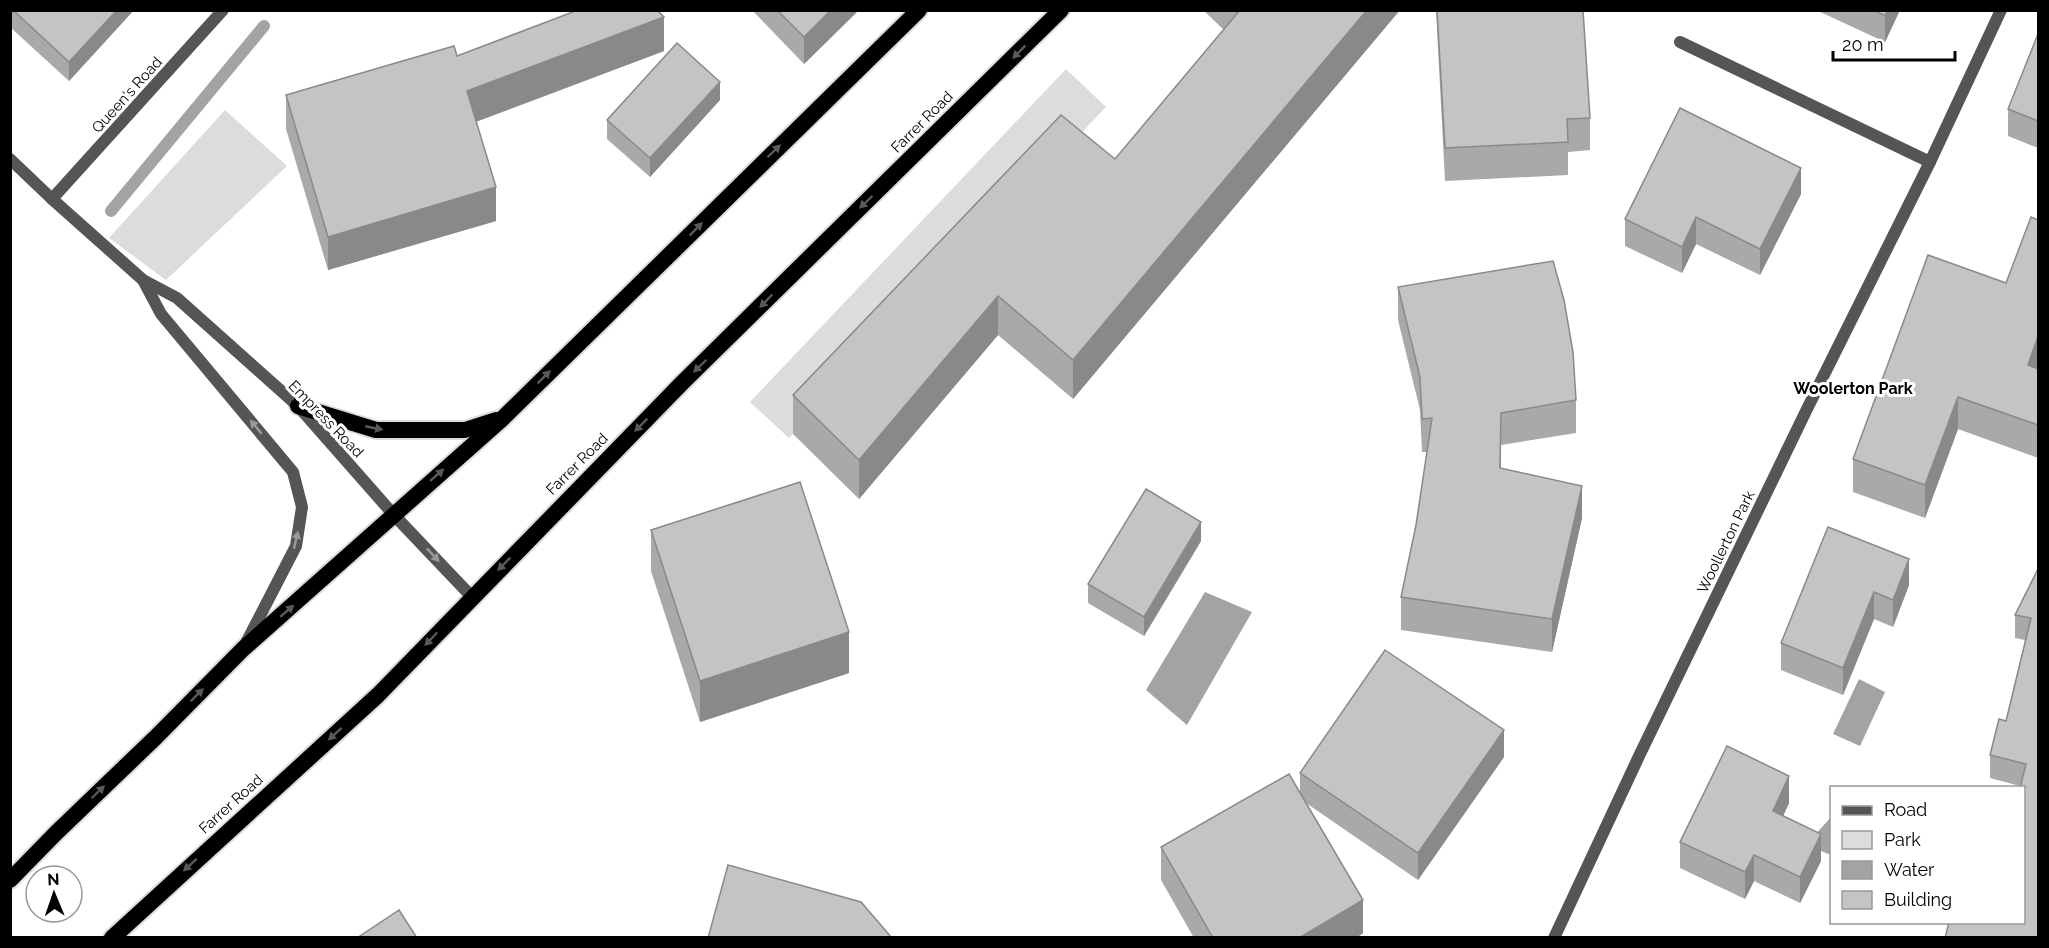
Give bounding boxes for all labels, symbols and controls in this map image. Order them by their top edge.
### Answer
scale bar [1833,24,1954,62]
text: 20 m [1842,34,1884,55]
one-way arrow [1013,44,1027,58]
street label: Queen's Road [88,53,166,137]
street label: Farrer Road [887,87,957,157]
one-way arrow [766,144,781,158]
one-way arrow [859,195,874,209]
one-way arrow [689,221,703,236]
one-way arrow [759,294,773,309]
one-way arrow [693,358,707,372]
one-way arrow [536,371,550,385]
street label: Empress Road [285,377,367,461]
district label: Woolerton Park [1793,379,1913,398]
one-way arrow [634,418,648,432]
one-way arrow [249,419,262,435]
one-way arrow [365,424,384,433]
street label: Farrer Road [542,429,612,499]
one-way arrow [429,469,444,482]
street label: Woollerton Park [1693,488,1759,596]
one-way arrow [292,531,302,550]
one-way arrow [425,548,439,562]
one-way arrow [497,557,511,572]
one-way arrow [279,604,295,617]
one-way arrow [425,631,439,645]
one-way arrow [190,688,204,703]
one-way arrow [327,727,342,741]
street label: Farrer Road [195,771,267,837]
one-way arrow [91,785,106,799]
legend [1830,786,2025,924]
text: Road [1884,799,1927,820]
text: Park [1884,829,1921,850]
one-way arrow [183,858,198,871]
text: Water [1884,859,1935,880]
north arrow [24,864,84,924]
text: N [47,870,60,889]
text: Building [1884,889,1952,910]

